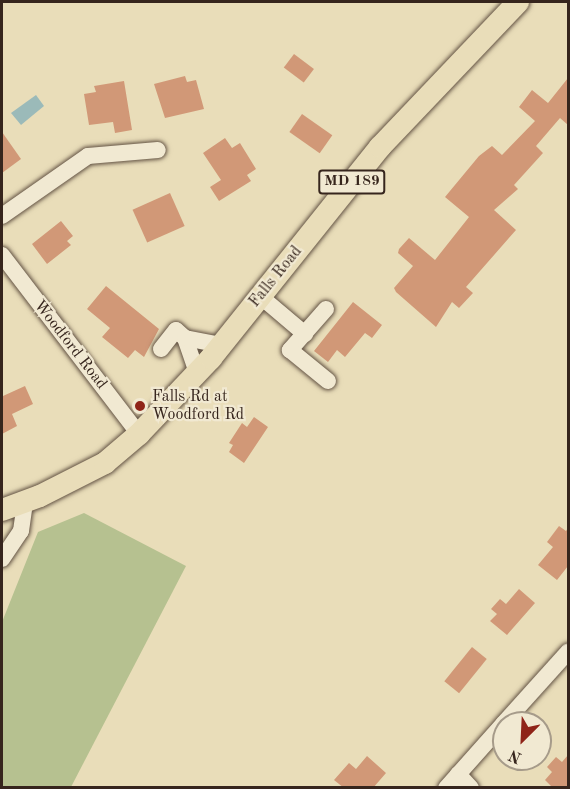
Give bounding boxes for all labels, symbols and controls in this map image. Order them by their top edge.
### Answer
road number: MD 189 [318,170,386,194]
street label: Falls Road [245,242,307,312]
street label: Woodford Road [29,297,111,393]
place label: Falls Rd at Woodford Rd [152,387,244,425]
marker: Falls Rd at Woodford Rd [133,399,147,413]
north arrow [492,711,552,771]
text: N [507,746,524,765]

